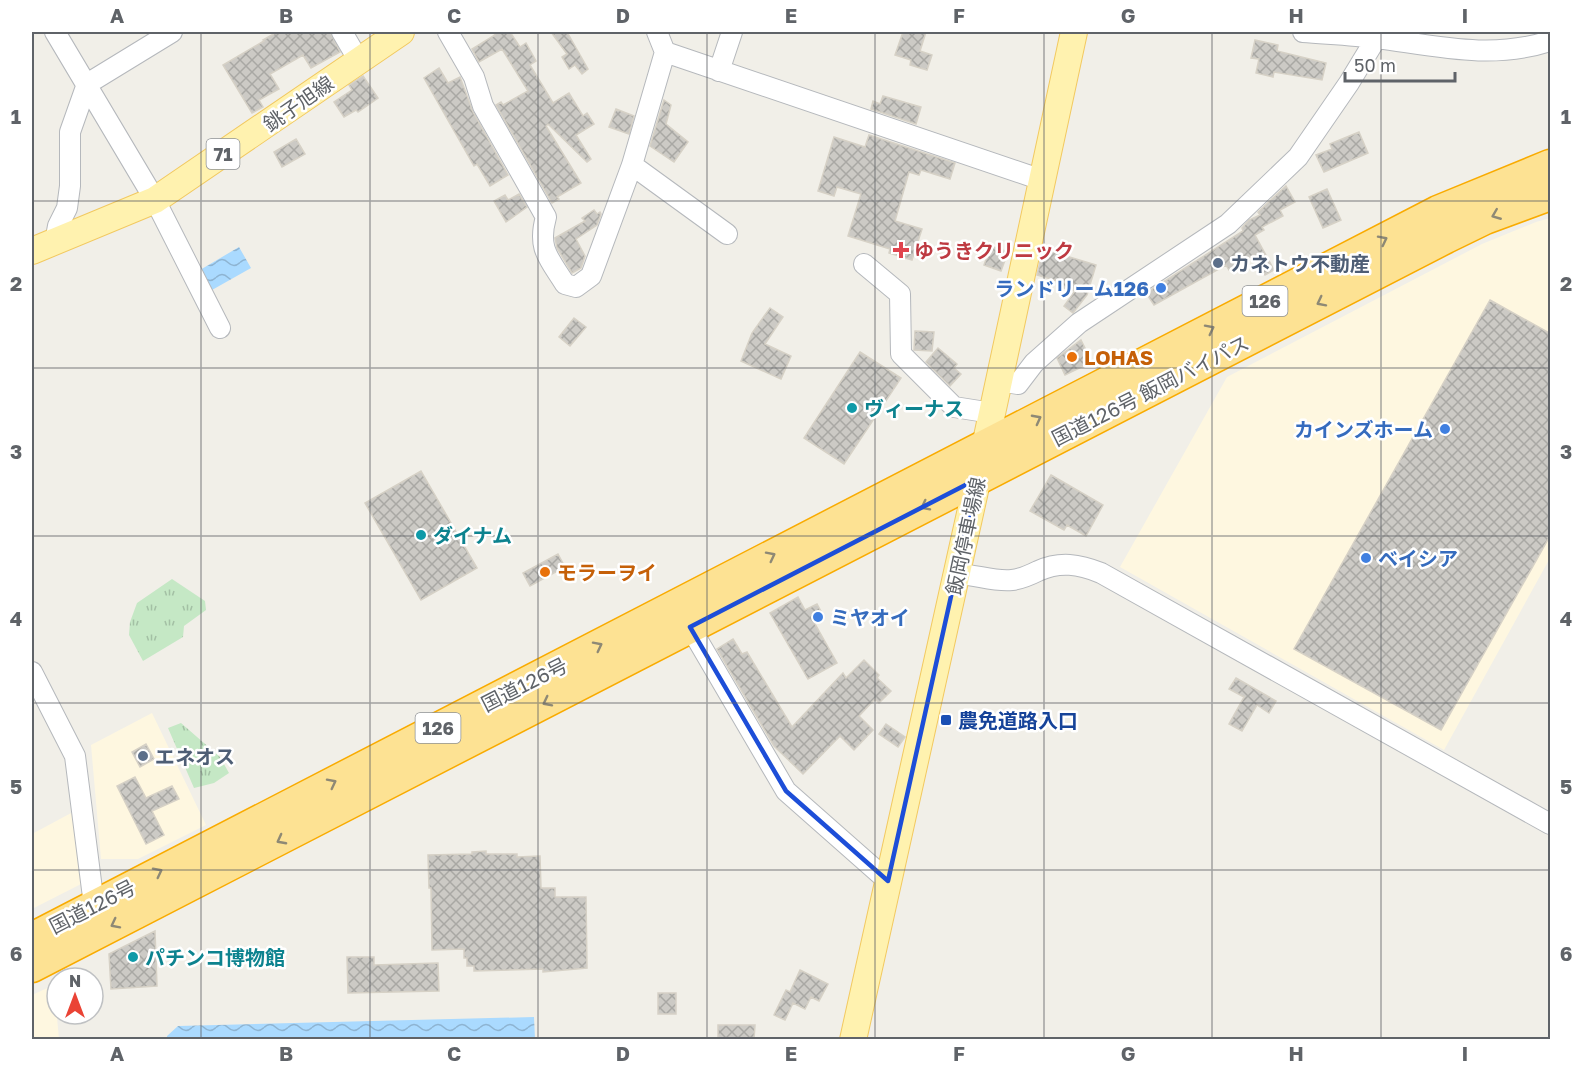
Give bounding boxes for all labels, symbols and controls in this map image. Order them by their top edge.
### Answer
text: A [110,3,124,27]
text: B [279,3,293,27]
text: C [447,3,461,27]
text: D [616,3,630,27]
text: E [785,3,797,27]
text: F [953,3,965,27]
text: G [1121,3,1135,27]
text: H [1288,3,1304,27]
text: I [1462,3,1468,27]
scale bar [1345,45,1454,83]
text: 50 m [1354,54,1396,76]
street label: 銚子旭線 [258,70,338,136]
text: 1 [11,104,21,128]
text: 1 [1561,104,1571,128]
road number: 71 [206,139,240,169]
one-way arrow [1491,208,1502,220]
one-way arrow [1376,235,1387,247]
place label: ゆうきクリニック [914,238,1074,262]
marker: ゆうきクリニック [892,241,910,259]
place label: カネトウ不動産 [1230,251,1370,275]
marker: カネトウ不動産 [1211,256,1225,270]
text: 2 [10,271,22,295]
text: 2 [1560,271,1572,295]
place label: ランドリーム126 [994,276,1149,300]
marker: ランドリーム126 [1154,281,1168,295]
road number: 126 [1242,286,1288,316]
one-way arrow [1317,295,1328,306]
one-way arrow [1203,325,1214,337]
street label: 国道126号 飯岡バイパス [1047,330,1253,450]
place label: LOHAS [1084,345,1153,369]
marker: LOHAS [1065,350,1079,364]
place label: ヴィーナス [864,396,964,420]
marker: ヴィーナス [845,401,859,415]
one-way arrow [1030,415,1041,426]
place label: カインズホーム [1294,417,1433,441]
marker: カインズホーム [1438,422,1452,436]
text: 3 [10,439,22,463]
text: 3 [1560,439,1572,463]
street label: 飯岡停車場線 [941,475,989,597]
one-way arrow [921,499,932,510]
place label: ダイナム [433,523,512,547]
marker: ダイナム [414,528,428,542]
place label: ベイシア [1378,546,1458,570]
marker: ベイシア [1359,551,1373,565]
one-way arrow [765,552,776,563]
place label: モラーヲイ [557,560,657,584]
marker: モラーヲイ [538,565,552,579]
place label: ミヤオイ [830,605,910,629]
text: 4 [10,606,22,630]
text: 4 [1560,606,1572,630]
marker: ミヤオイ [811,610,825,624]
one-way arrow [592,641,603,653]
street label: 国道126号 [477,652,571,716]
one-way arrow [543,695,553,706]
place label: 農免道路入口 [958,708,1078,732]
road number: 126 [416,713,460,743]
marker: 農免道路入口 [939,713,953,727]
place label: エネオス [155,744,235,768]
marker: エネオス [136,749,150,763]
text: 5 [10,774,22,798]
text: 5 [1560,774,1572,798]
one-way arrow [325,779,336,790]
one-way arrow [276,833,287,844]
one-way arrow [152,868,163,880]
street label: 国道126号 [45,874,139,938]
one-way arrow [110,917,121,929]
text: 6 [10,941,22,965]
text: 6 [1560,941,1572,965]
place label: パチンコ博物館 [145,945,285,969]
marker: パチンコ博物館 [126,950,140,964]
north arrow [45,966,105,1026]
text: N [69,971,81,991]
text: A [110,1041,124,1065]
text: B [279,1041,293,1065]
text: C [447,1041,461,1065]
text: D [616,1041,630,1065]
text: E [785,1041,797,1065]
text: F [953,1041,965,1065]
text: G [1121,1041,1135,1065]
text: H [1288,1041,1304,1065]
text: I [1462,1041,1468,1065]

